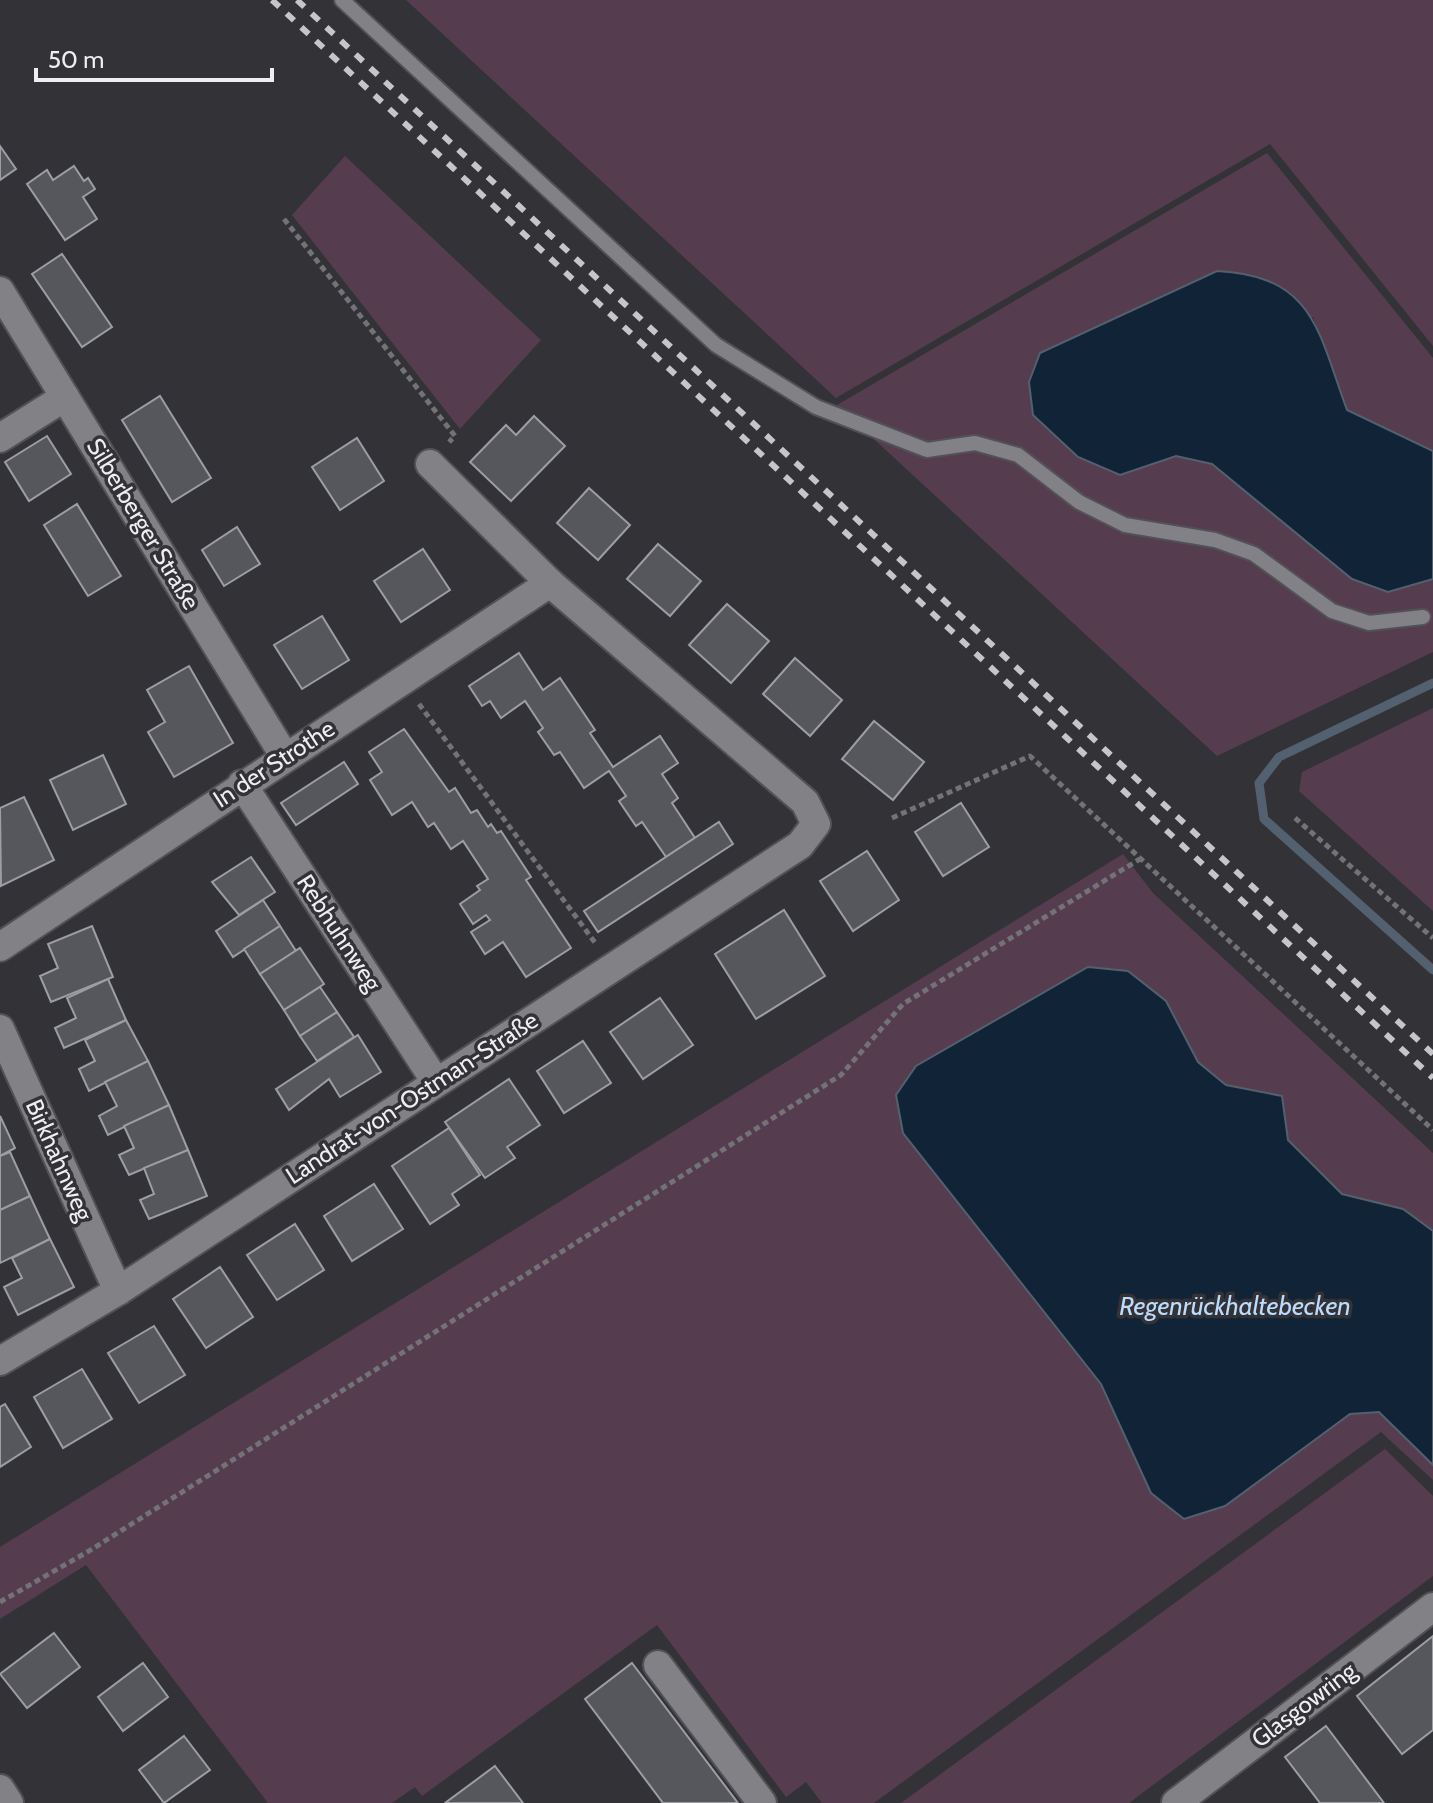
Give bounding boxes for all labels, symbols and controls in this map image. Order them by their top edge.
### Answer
scale bar [36,32,272,82]
text: 50 m [48,45,104,74]
street label: Silberberger Straße [81,433,206,615]
street label: In der Strothe [208,714,340,814]
street label: Rebhuhnweg [291,869,388,997]
street label: Landrat-von-Ostman-Straße [280,1005,543,1190]
street label: Birkhahnweg [20,1095,100,1226]
water label: Regenrückhaltebecken [1119,1290,1351,1322]
street label: Glasgowring [1246,1655,1363,1753]

